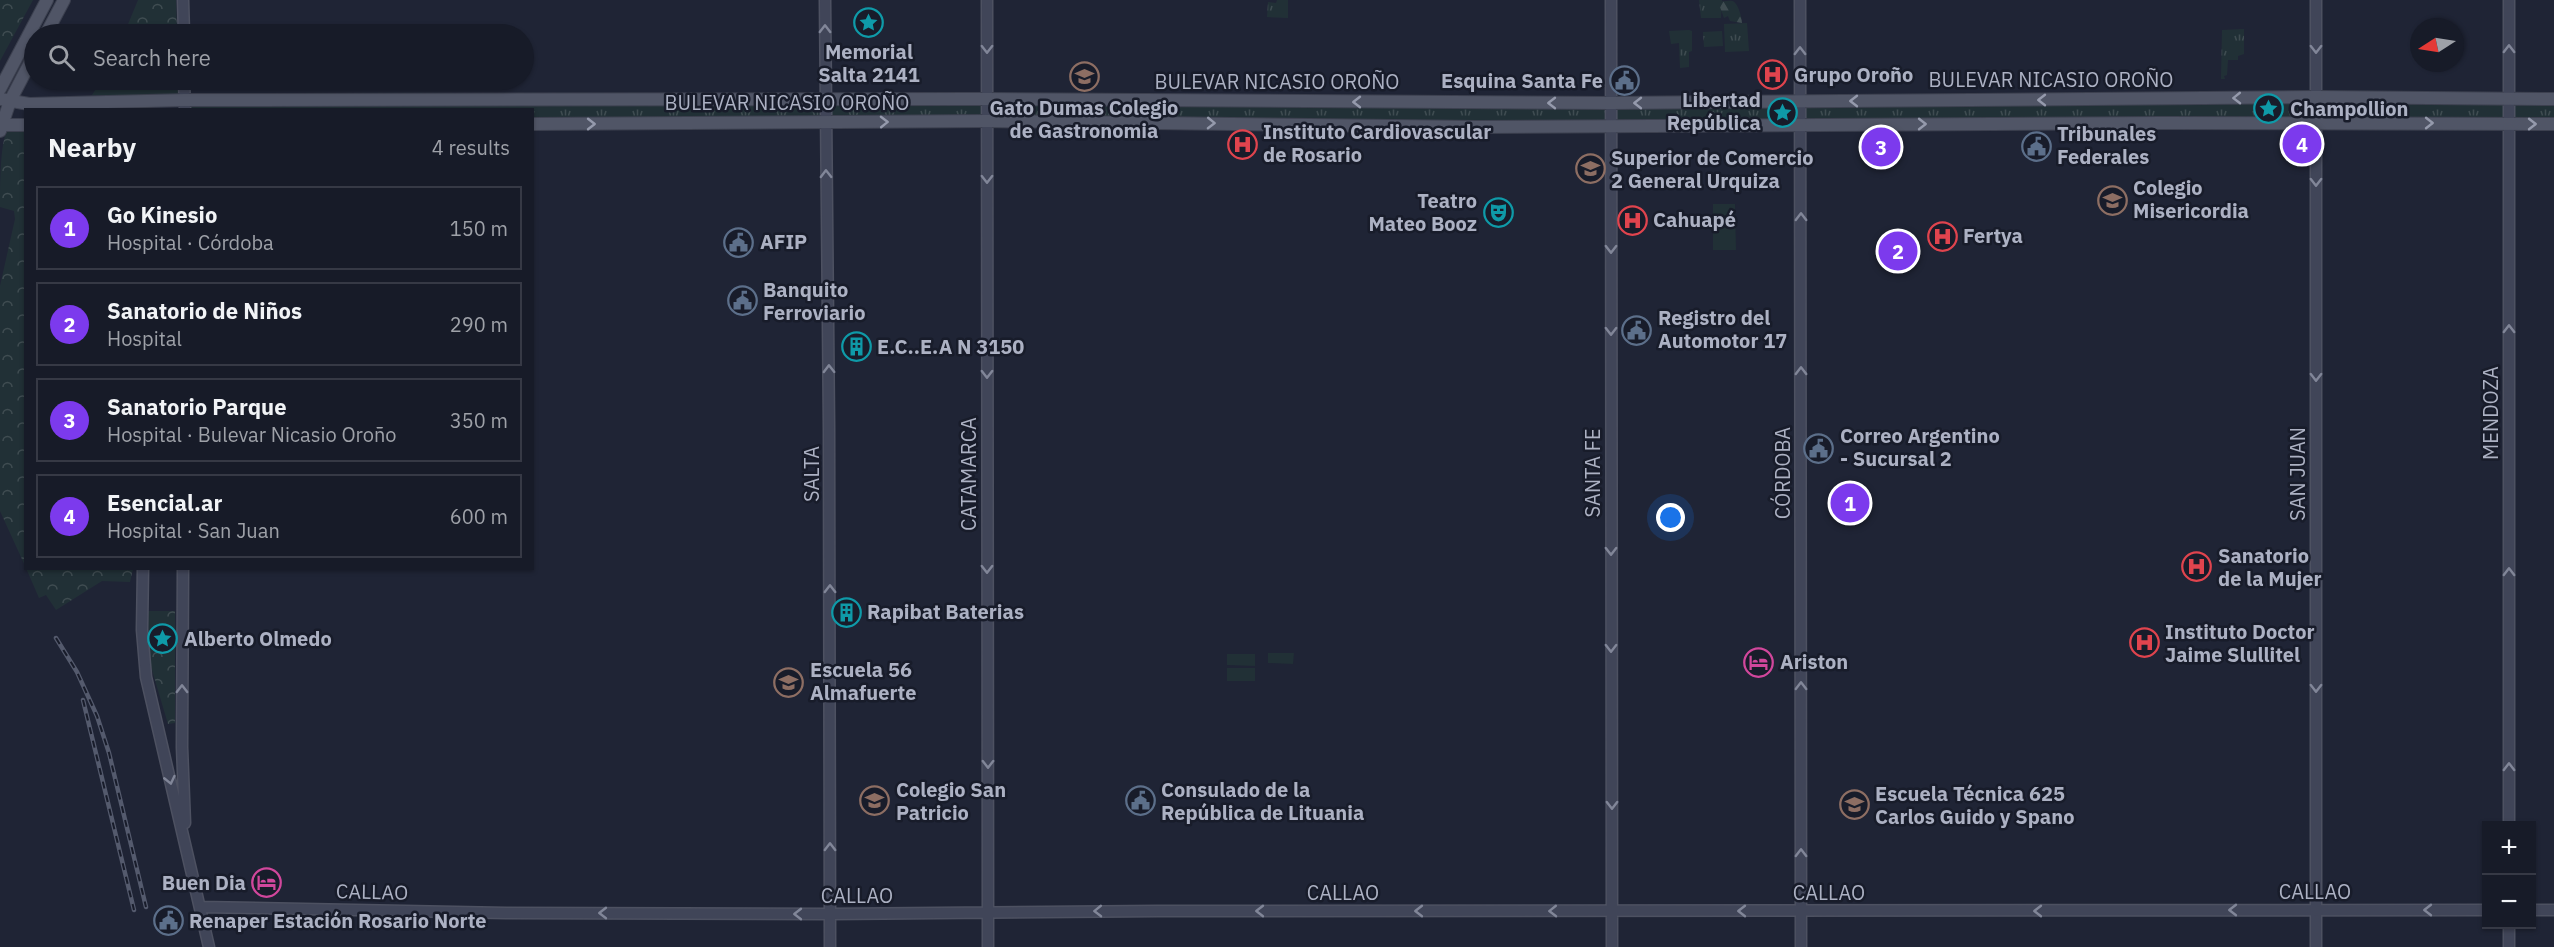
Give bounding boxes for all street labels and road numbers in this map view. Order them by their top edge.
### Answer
street label: BULEVAR NICASIO OROÑO [1929,66,2173,93]
street label: BULEVAR NICASIO OROÑO [1155,68,1399,95]
street label: BULEVAR NICASIO OROÑO [665,89,909,116]
street label: MENDOZA [2477,366,2504,460]
street label: CATAMARCA [955,417,982,531]
street label: CÓRDOBA [1769,427,1796,519]
street label: SAN JUAN [2284,427,2311,521]
street label: SANTA FE [1579,428,1606,518]
street label: SALTA [798,446,825,502]
street label: CALLAO [336,877,408,906]
street label: CALLAO [2279,878,2351,905]
street label: CALLAO [1307,879,1379,906]
street label: CALLAO [1793,879,1865,906]
street label: CALLAO [821,882,893,909]

